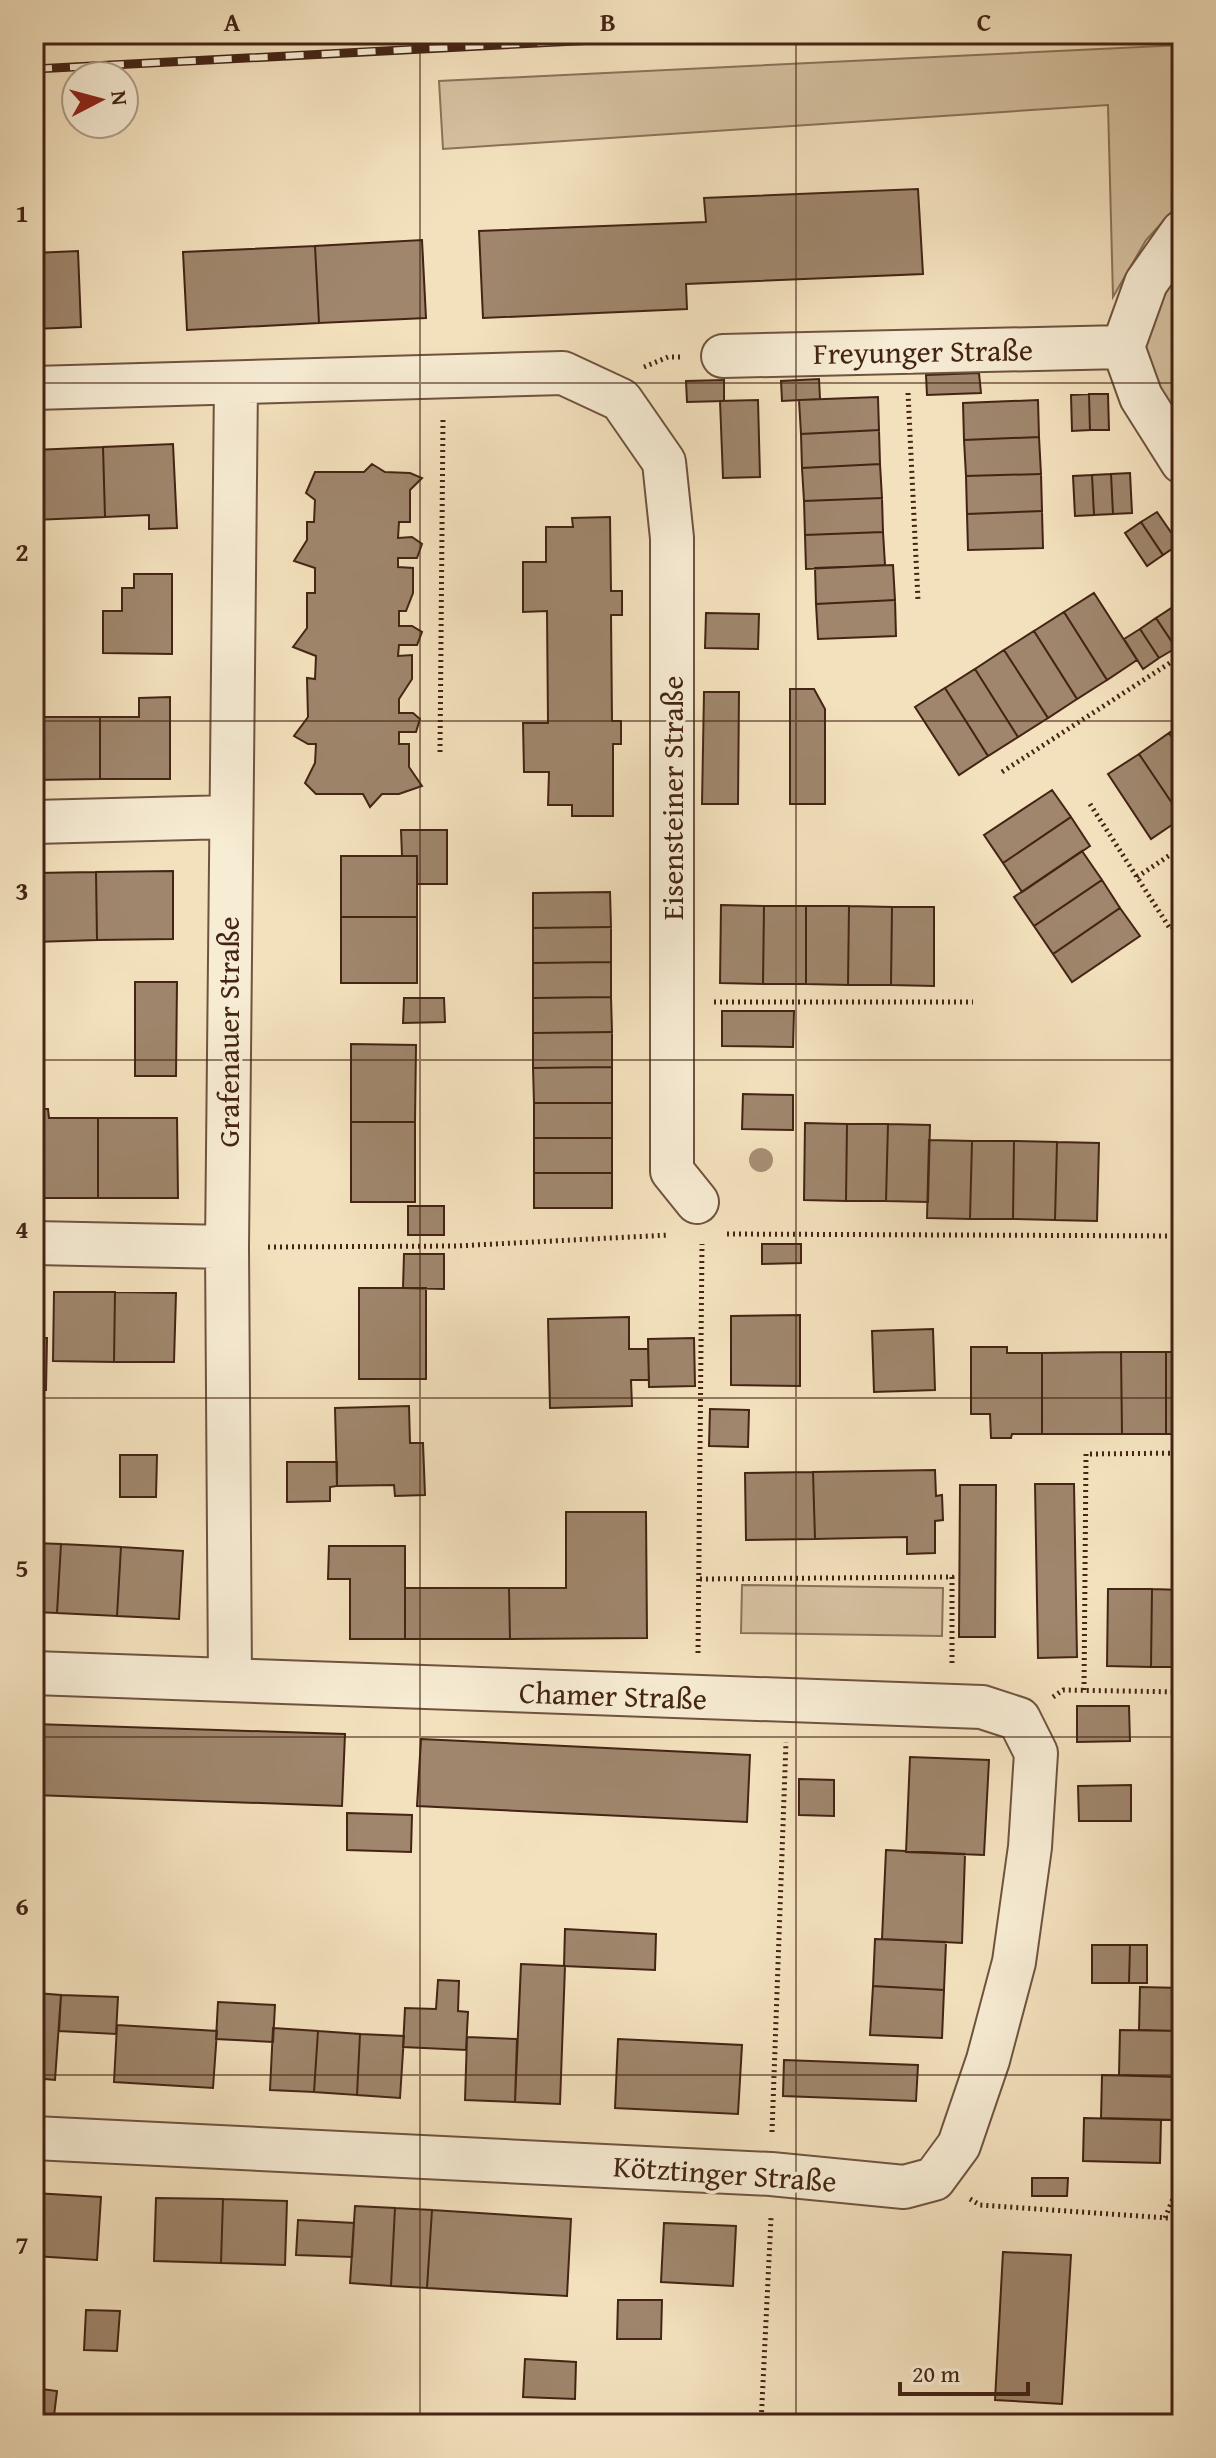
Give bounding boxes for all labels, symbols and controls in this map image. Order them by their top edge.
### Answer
text: A [224,2,241,41]
text: B [600,2,616,41]
text: C [977,2,991,41]
north arrow [60,60,140,140]
text: N [103,89,137,107]
text: 1 [15,193,29,232]
street label: Freyunger Straße [813,327,1033,375]
text: 2 [15,532,29,571]
street label: Eisensteiner Straße [650,676,694,920]
text: 3 [15,871,29,910]
street label: Grafenauer Straße [206,916,250,1148]
text: 4 [15,1209,29,1248]
text: 5 [15,1548,29,1587]
street label: Chamer Straße [518,1670,708,1720]
text: 6 [15,1886,29,1925]
street label: Kötztinger Straße [612,2143,838,2203]
text: 7 [15,2225,29,2264]
scale bar [900,2346,1028,2396]
text: 20 m [912,2356,960,2391]

